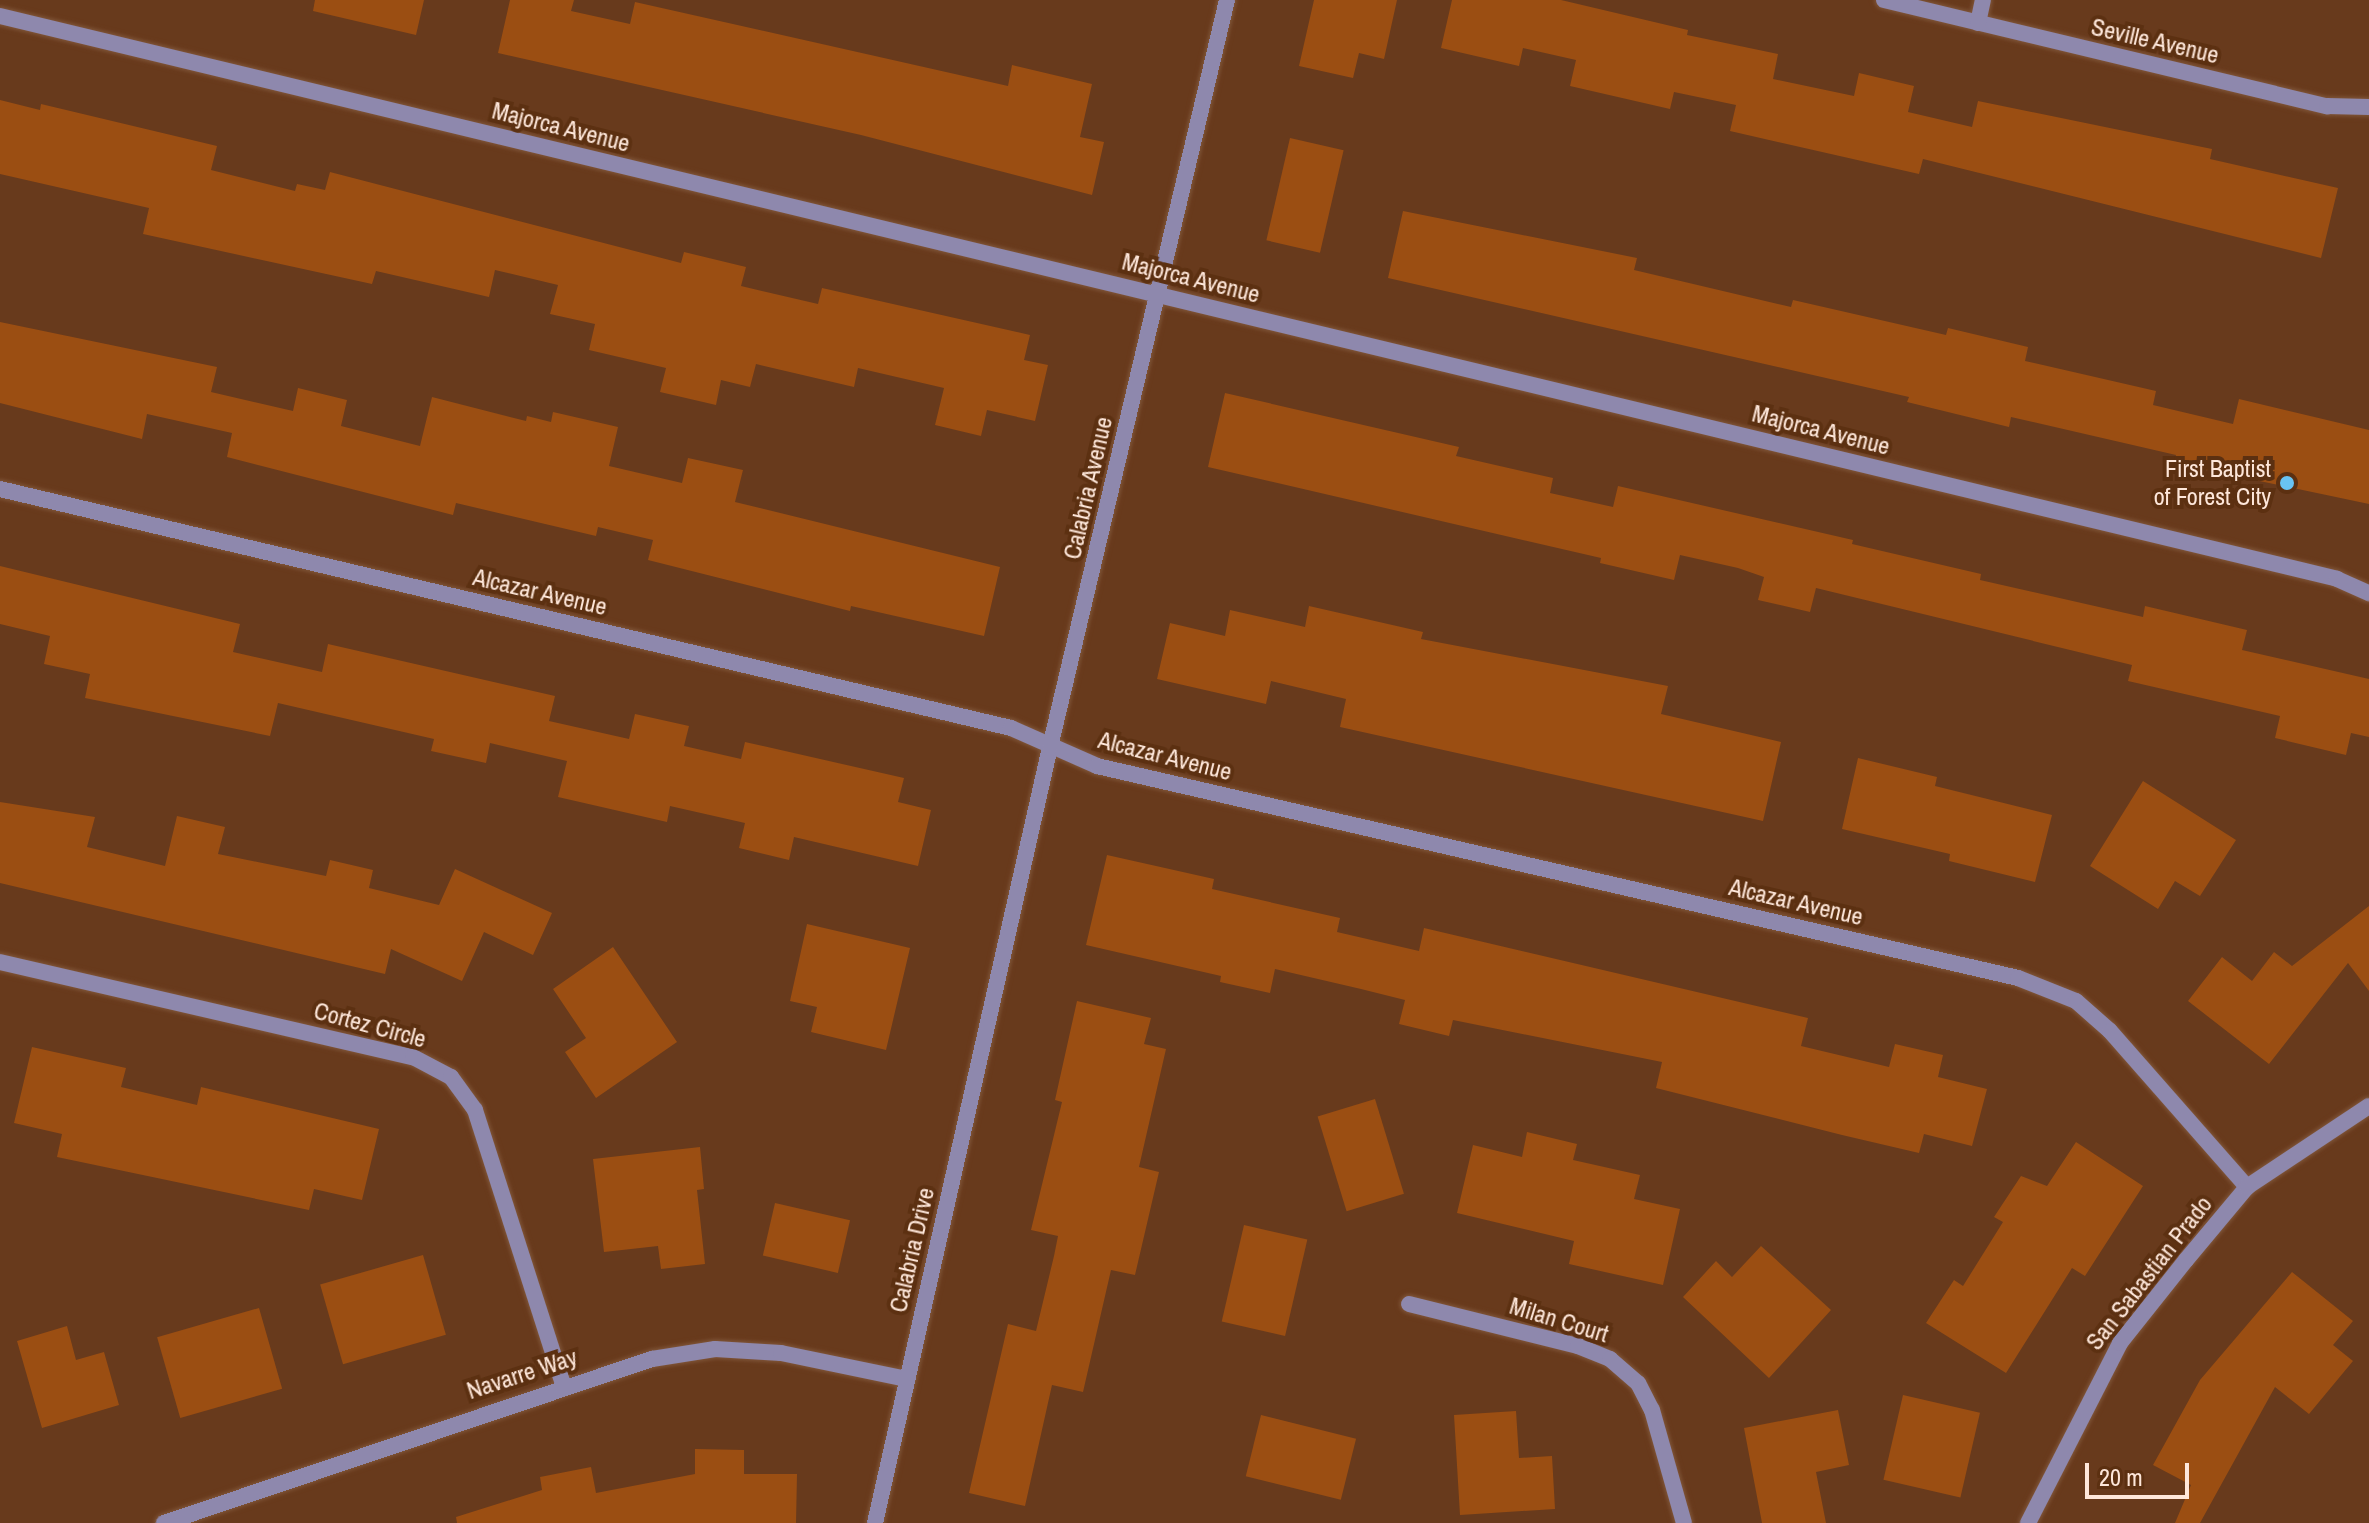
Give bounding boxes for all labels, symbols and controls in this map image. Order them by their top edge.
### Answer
street label: Seville Avenue [2088,12,2222,70]
street label: Majorca Avenue [489,96,633,158]
street label: Majorca Avenue [1119,247,1263,309]
street label: Majorca Avenue [1749,399,1893,461]
street label: Calabria Avenue [1058,414,1118,562]
place label: First Baptist of Forest City [2154,455,2271,511]
marker: First Baptist of Forest City [2278,474,2296,492]
street label: Alcazar Avenue [470,563,610,621]
street label: Alcazar Avenue [1095,725,1235,787]
street label: Alcazar Avenue [1726,873,1866,931]
street label: Cortez Circle [311,996,429,1054]
street label: Calabria Drive [884,1185,940,1315]
street label: San Sabastian Prado [2080,1190,2218,1356]
street label: Milan Court [1506,1291,1612,1349]
street label: Navarre Way [463,1343,581,1405]
scale bar [2089,1447,2193,1497]
text: 20 m [2099,1461,2143,1493]

